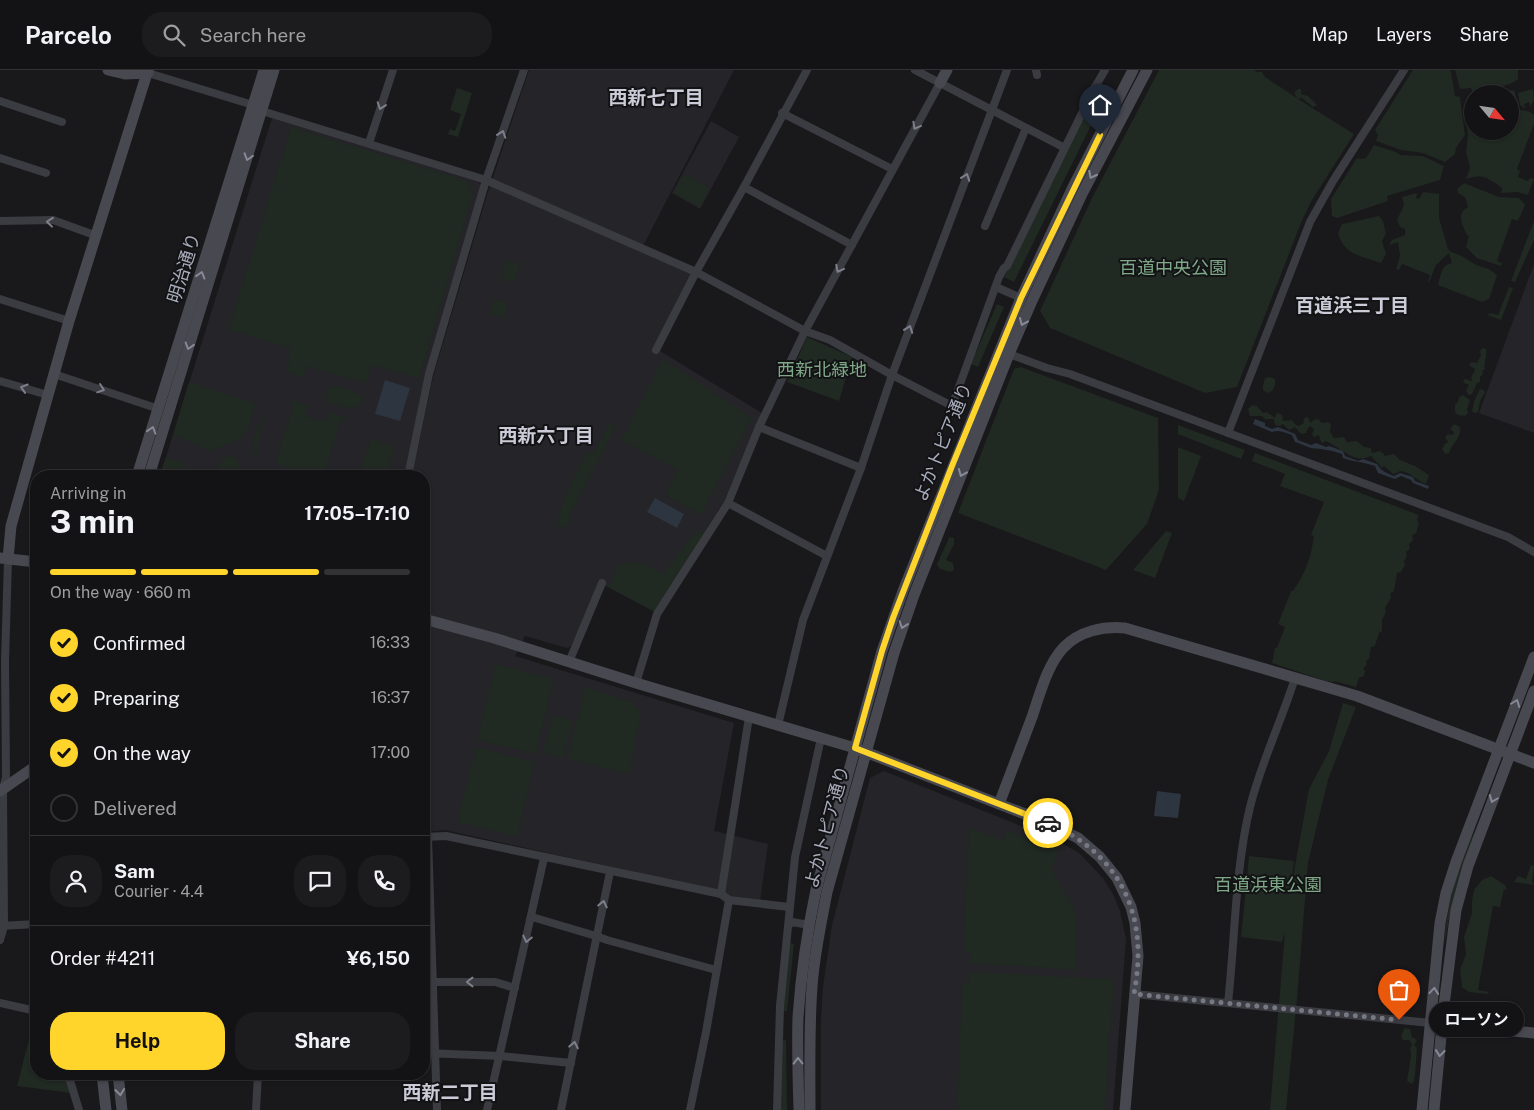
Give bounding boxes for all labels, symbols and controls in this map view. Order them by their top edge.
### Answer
search box [142,12,492,57]
text: Parcelo [25,21,112,49]
icon: search [160,21,188,49]
text: Search here [200,24,306,46]
text: Map [1312,24,1348,45]
text: Layers [1376,24,1432,45]
text: Share [1460,24,1509,45]
pin [1079,84,1121,135]
north arrow [1464,85,1519,140]
map controls [1464,85,1519,140]
district label: 西新七丁目 [608,86,704,108]
icon: home [1086,91,1114,119]
one-way arrow [377,102,387,110]
one-way arrow [913,121,923,130]
one-way arrow [496,130,506,138]
one-way arrow [243,152,253,161]
one-way arrow [1088,170,1098,179]
one-way arrow [960,173,970,182]
one-way arrow [46,216,54,227]
street label: 明治通り [163,230,204,305]
park label: 百道中央公園 [1119,257,1227,278]
one-way arrow [835,264,845,273]
one-way arrow [195,271,205,279]
district label: 百道浜三丁目 [1295,294,1409,316]
one-way arrow [1018,317,1029,326]
one-way arrow [903,326,913,334]
one-way arrow [185,341,195,349]
park label: 西新北緑地 [777,359,867,380]
street label: よかトピア通り [909,379,976,504]
one-way arrow [21,383,29,393]
one-way arrow [96,383,104,393]
district label: 西新六丁目 [498,424,594,446]
one-way arrow [147,426,157,435]
one-way arrow [958,468,968,477]
text: Arriving in [50,484,126,503]
text: 17:05–17:10 [304,502,410,524]
text: 3 min [50,503,135,540]
text: On the way · 660 m [50,583,191,602]
one-way arrow [899,620,909,628]
icon: check [50,629,78,657]
text: Confirmed [93,632,186,654]
text: 16:33 [370,633,410,652]
icon: check [50,684,78,712]
text: Preparing [93,687,180,709]
text: 16:37 [371,688,410,707]
one-way arrow [1510,699,1520,708]
icon: check [50,739,78,767]
text: On the way [93,742,191,764]
text: 17:00 [371,743,410,762]
street label: よかトピア通り [800,763,853,890]
one-way arrow [1489,794,1499,803]
text: Delivered [93,797,177,819]
courier [1023,798,1073,848]
icon: car [1034,809,1062,837]
button: person [50,855,102,907]
button: chat [294,855,346,907]
button: phone [358,855,410,907]
text: Sam [114,860,155,882]
park label: 百道浜東公園 [1214,874,1322,895]
text: Courier · 4.4 [114,882,204,901]
one-way arrow [598,899,608,908]
one-way arrow [522,935,533,944]
text: Order #4211 [50,947,155,969]
text: ¥6,150 [346,947,410,969]
pin [1378,969,1420,1020]
icon: bag [1385,976,1413,1004]
one-way arrow [466,977,474,987]
one-way arrow [1428,987,1439,995]
callout: ローソン [1429,1002,1524,1038]
text: ローソン [1444,1010,1509,1029]
button: Help [50,1012,225,1070]
button: Share [235,1012,410,1070]
one-way arrow [568,1041,579,1050]
one-way arrow [1435,1050,1446,1058]
one-way arrow [793,1057,803,1065]
district label: 西新二丁目 [402,1081,498,1103]
one-way arrow [114,1088,125,1096]

